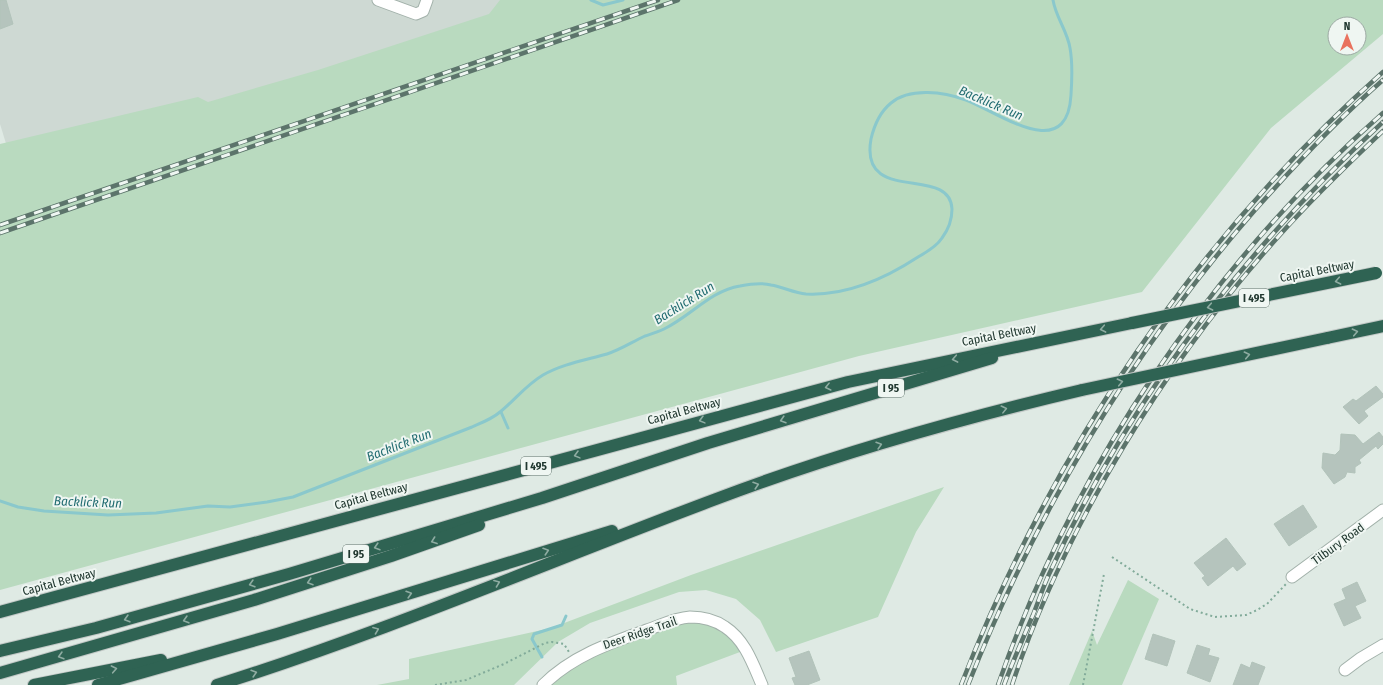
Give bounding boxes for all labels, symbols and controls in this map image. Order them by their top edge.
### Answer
north arrow [1327,16,1367,56]
text: N [1344,20,1350,33]
water label: Backlick Run [957,83,1025,123]
street label: Capital Beltway [1279,257,1356,285]
one-way arrow [1334,276,1341,285]
water label: Backlick Run [651,278,717,327]
road number: I 495 [1239,289,1269,307]
one-way arrow [1207,302,1213,311]
street label: Capital Beltway [961,321,1038,349]
one-way arrow [1100,324,1106,332]
one-way arrow [1352,328,1358,337]
one-way arrow [1244,352,1250,360]
one-way arrow [951,354,958,362]
road number: I 95 [878,379,904,397]
one-way arrow [1117,379,1123,387]
one-way arrow [824,382,831,391]
street label: Capital Beltway [646,394,723,427]
one-way arrow [1000,405,1007,414]
one-way arrow [779,415,786,424]
one-way arrow [699,416,705,424]
water label: Backlick Run [365,426,434,464]
one-way arrow [875,441,882,450]
one-way arrow [573,450,580,458]
road number: I 495 [521,457,551,475]
street label: Capital Beltway [333,479,410,512]
one-way arrow [752,482,759,490]
water label: Backlick Run [54,493,123,511]
street label: Tilbury Road [1309,520,1367,568]
one-way arrow [430,536,437,544]
one-way arrow [374,542,381,551]
road number: I 95 [343,545,369,563]
one-way arrow [542,547,549,556]
street label: Capital Beltway [21,565,98,598]
one-way arrow [307,577,314,586]
one-way arrow [249,579,256,588]
one-way arrow [494,579,501,587]
one-way arrow [405,590,412,599]
one-way arrow [124,614,131,623]
street label: Deer Ridge Trail [601,614,679,652]
one-way arrow [183,615,189,623]
one-way arrow [373,626,380,634]
one-way arrow [58,651,65,660]
one-way arrow [111,666,117,674]
one-way arrow [250,669,257,678]

